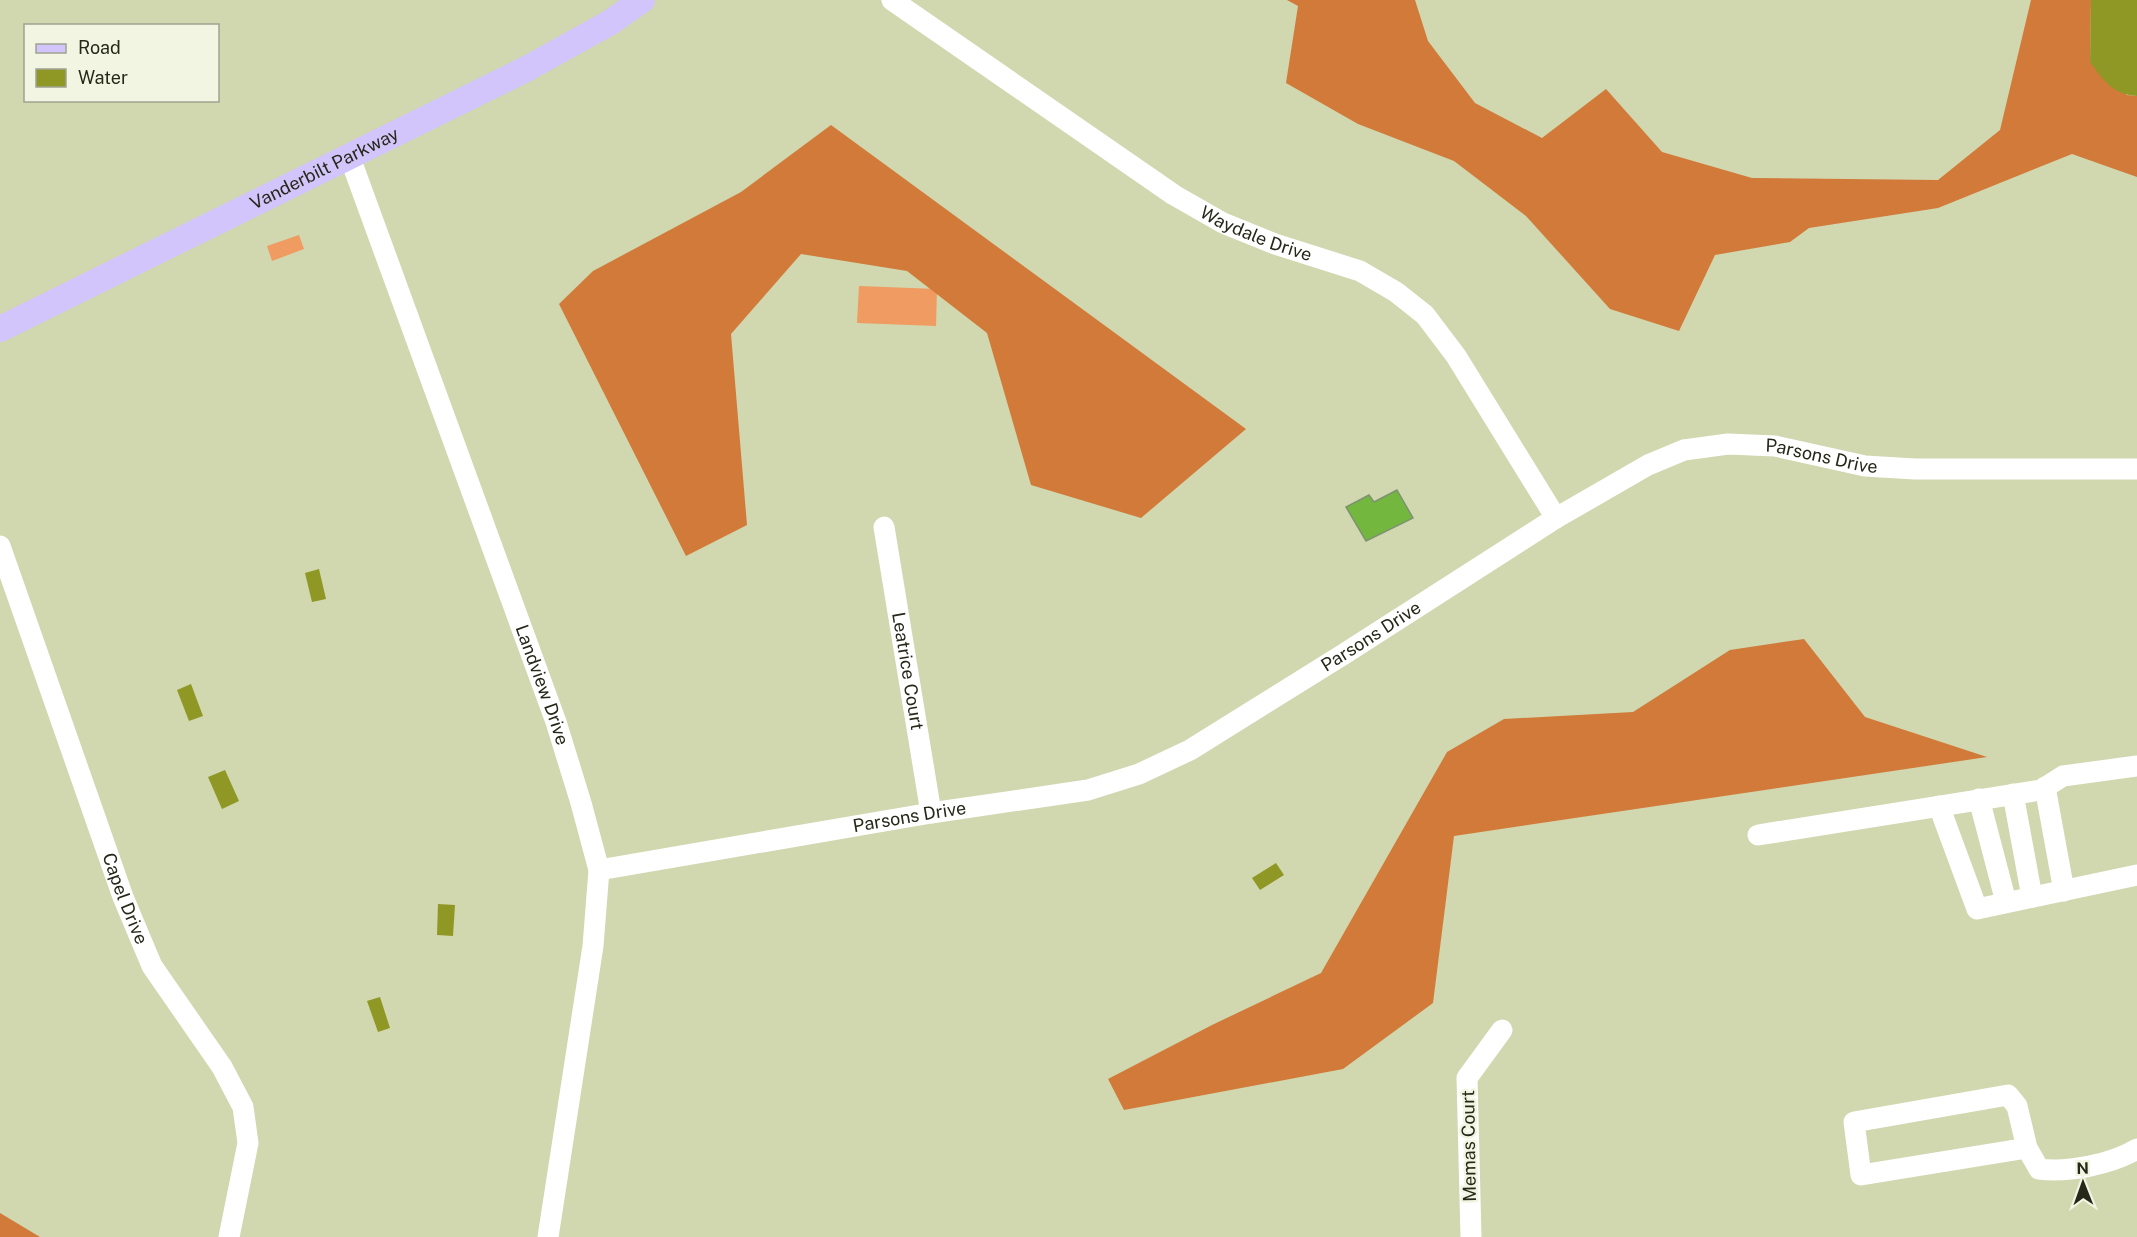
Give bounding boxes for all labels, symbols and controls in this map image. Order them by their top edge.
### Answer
legend [24,24,219,102]
text: Road [78,37,121,58]
text: Water [78,67,128,88]
street label: Vanderbilt Parkway [247,122,402,214]
street label: Waydale Drive [1197,201,1315,265]
street label: Parsons Drive [1765,435,1878,477]
street label: Parsons Drive [1317,596,1425,676]
street label: Leatrice Court [888,610,928,732]
street label: Landview Drive [511,622,573,747]
street label: Parsons Drive [851,797,967,836]
street label: Capel Drive [98,850,153,947]
street label: Memas Court [1457,1090,1480,1202]
north arrow [2053,1153,2113,1213]
text: N [2076,1159,2089,1178]

